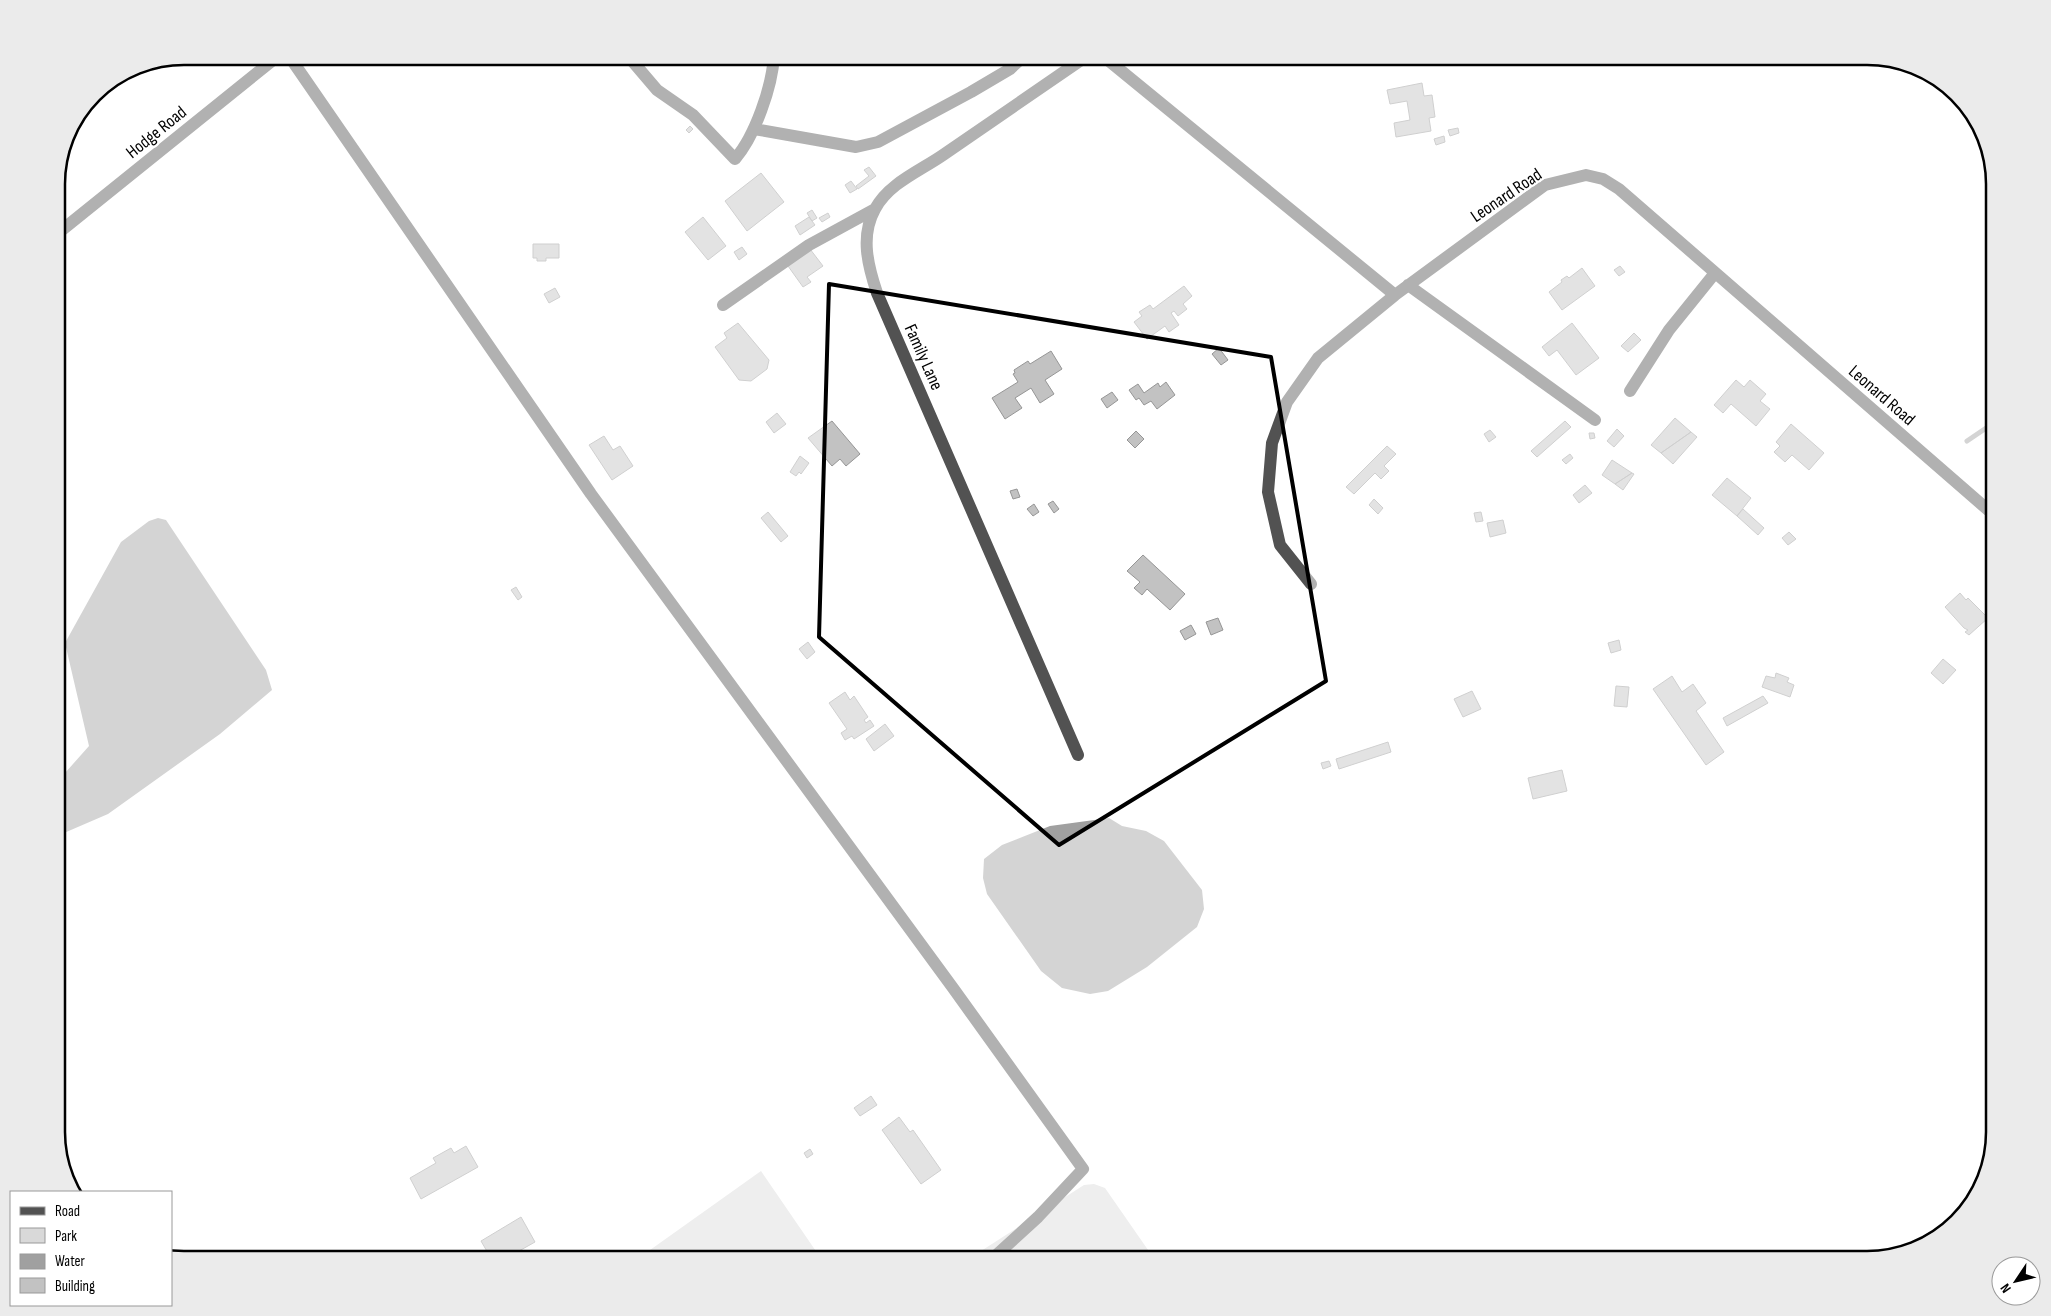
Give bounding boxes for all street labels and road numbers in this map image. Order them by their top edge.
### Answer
street label: Hodge Road [122,102,191,163]
street label: Leonard Road [1467,164,1546,227]
street label: Family Lane [900,321,947,393]
street label: Leonard Road [1844,361,1919,430]

